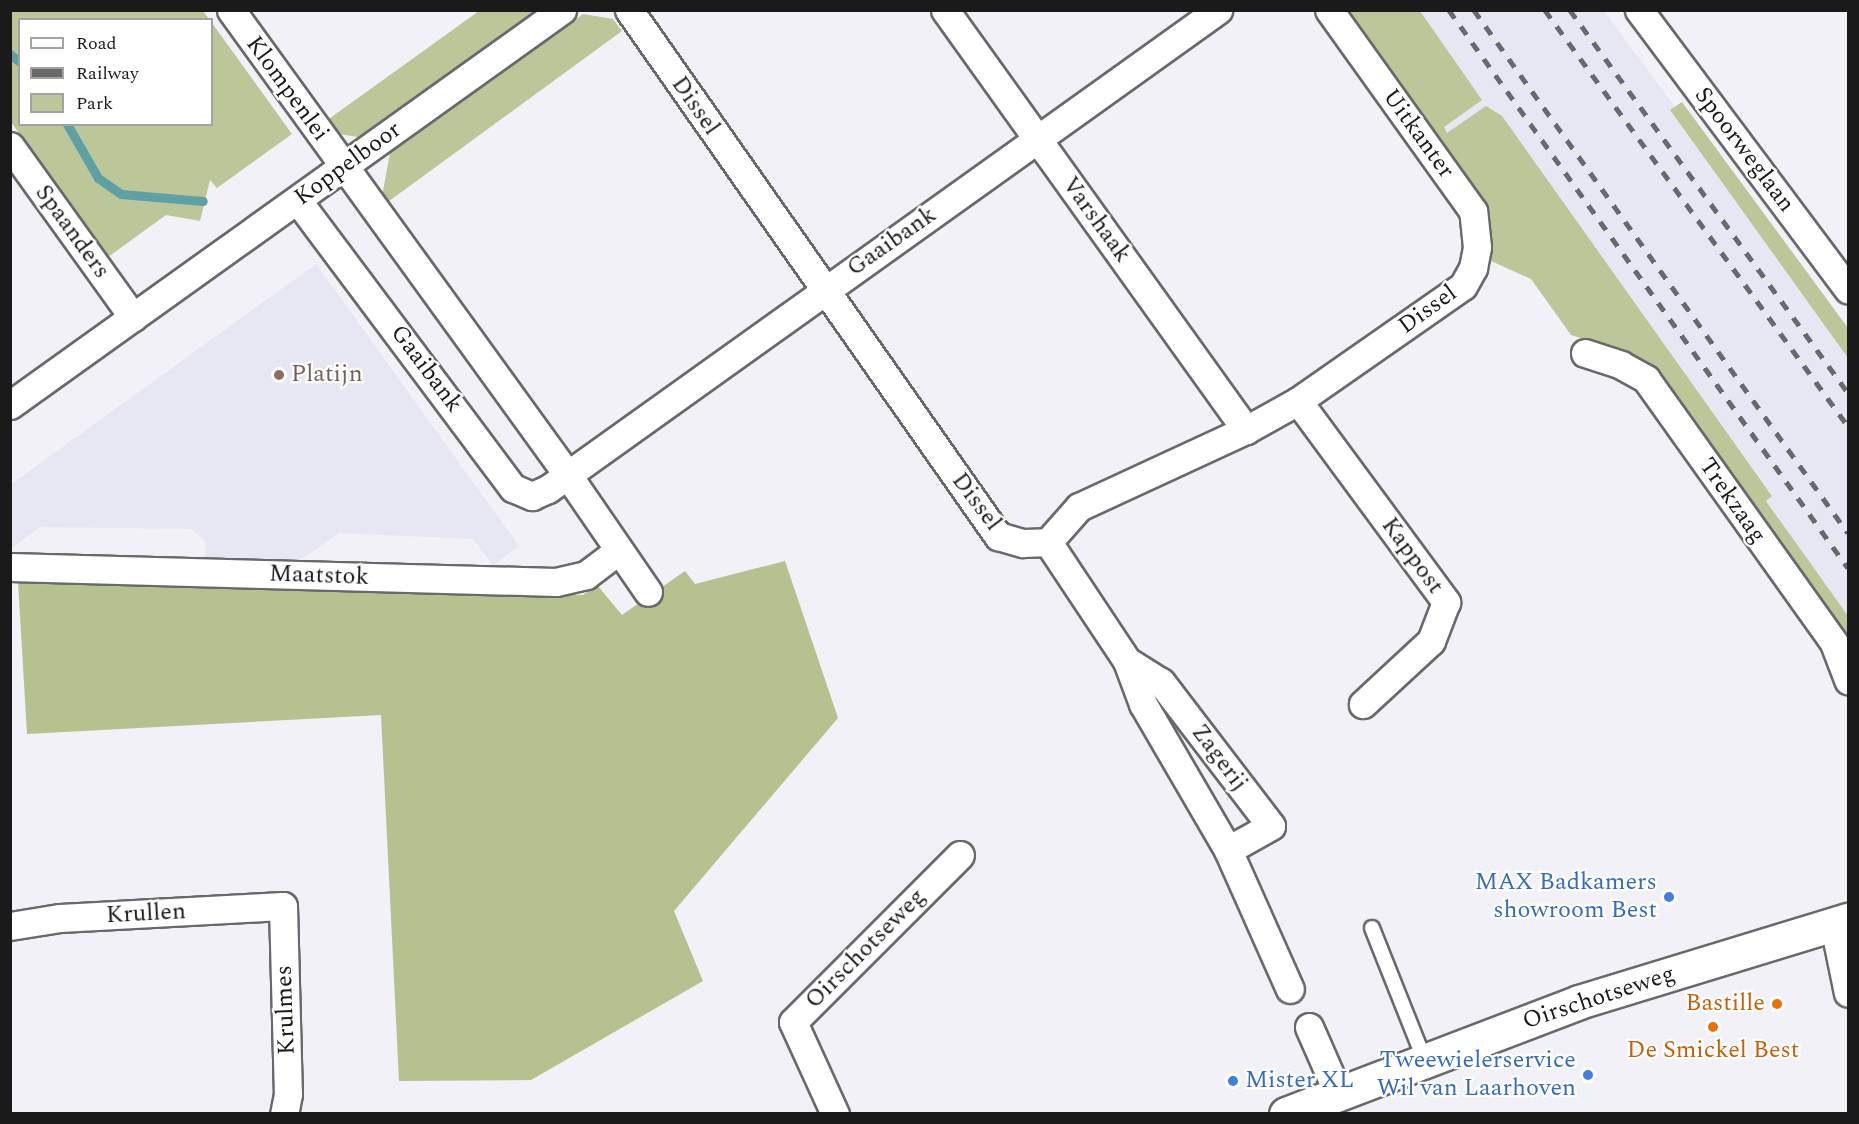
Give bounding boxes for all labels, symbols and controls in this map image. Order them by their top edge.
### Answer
legend [18,18,213,126]
text: Road [76,30,117,57]
street label: Klompenlei [239,31,335,147]
text: Railway [76,60,139,87]
street label: Dissel [664,71,726,141]
street label: Spoorweglaan [1688,82,1800,218]
street label: Uitkanter [1376,84,1460,184]
text: Park [76,90,113,117]
street label: Koppelboor [289,116,407,212]
street label: Varshaak [1055,172,1137,268]
street label: Spaanders [28,180,116,284]
street label: Gaaibank [842,201,942,283]
street label: Dissel [1393,279,1463,341]
street label: Gaaibank [384,320,468,418]
place label: Platijn [291,361,363,389]
marker: Platijn [272,368,286,382]
street label: Trekzaag [1692,453,1772,549]
street label: Dissel [945,467,1007,537]
street label: Kappost [1375,512,1449,600]
street label: Maatstok [269,560,369,592]
street label: Zagerij [1185,719,1253,797]
place label: MAX Badkamers showroom Best [1475,869,1657,925]
street label: Oirschotseweg [800,883,932,1015]
marker: MAX Badkamers showroom Best [1662,890,1676,904]
street label: Krullen [105,898,187,930]
street label: Oirschotseweg [1519,960,1679,1036]
street label: Krulmes [270,965,302,1055]
place label: Bastille [1686,990,1765,1018]
marker: Bastille [1770,997,1784,1011]
marker: De Smickel Best [1706,1020,1720,1034]
place label: De Smickel Best [1627,1037,1799,1065]
place label: Tweewielerservice Wil van Laarhoven [1377,1047,1576,1103]
place label: Mister XL [1245,1067,1354,1095]
marker: Tweewielerservice Wil van Laarhoven [1581,1068,1595,1082]
marker: Mister XL [1226,1074,1240,1088]

